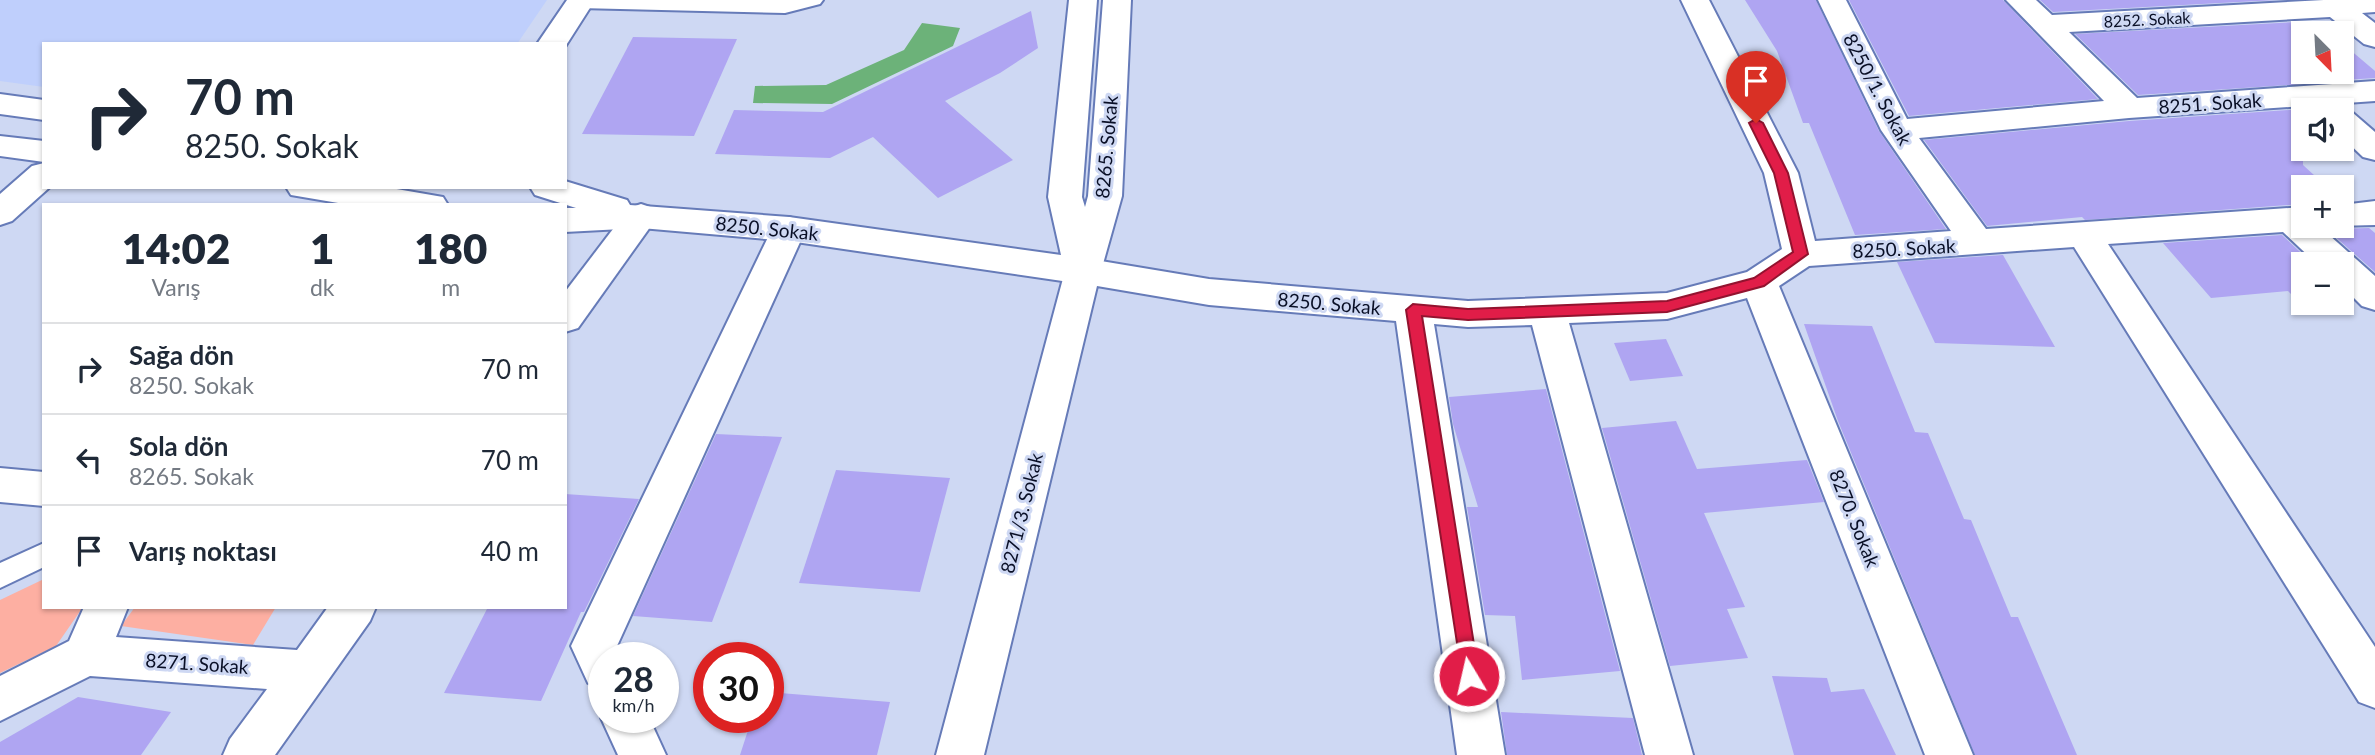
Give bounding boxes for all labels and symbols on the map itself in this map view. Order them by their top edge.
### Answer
street label: 8252. Sokak [2103,7,2192,31]
north arrow [2291,21,2354,84]
street label: 8250/1. Sokak [1839,29,1917,149]
pin [1726,51,1786,123]
street label: 8251. Sokak [2158,88,2263,118]
street label: 8265. Sokak [1090,94,1122,199]
street label: 8250. Sokak [714,211,820,245]
street label: 8250. Sokak [1852,234,1956,262]
street label: 8250. Sokak [1277,287,1382,319]
street label: 8271/3. Sokak [995,450,1047,575]
street label: 8270. Sokak [1825,466,1885,570]
position arrow [1432,639,1506,713]
speed limit sign: 30 [693,642,784,733]
street label: 8271. Sokak [145,648,250,678]

